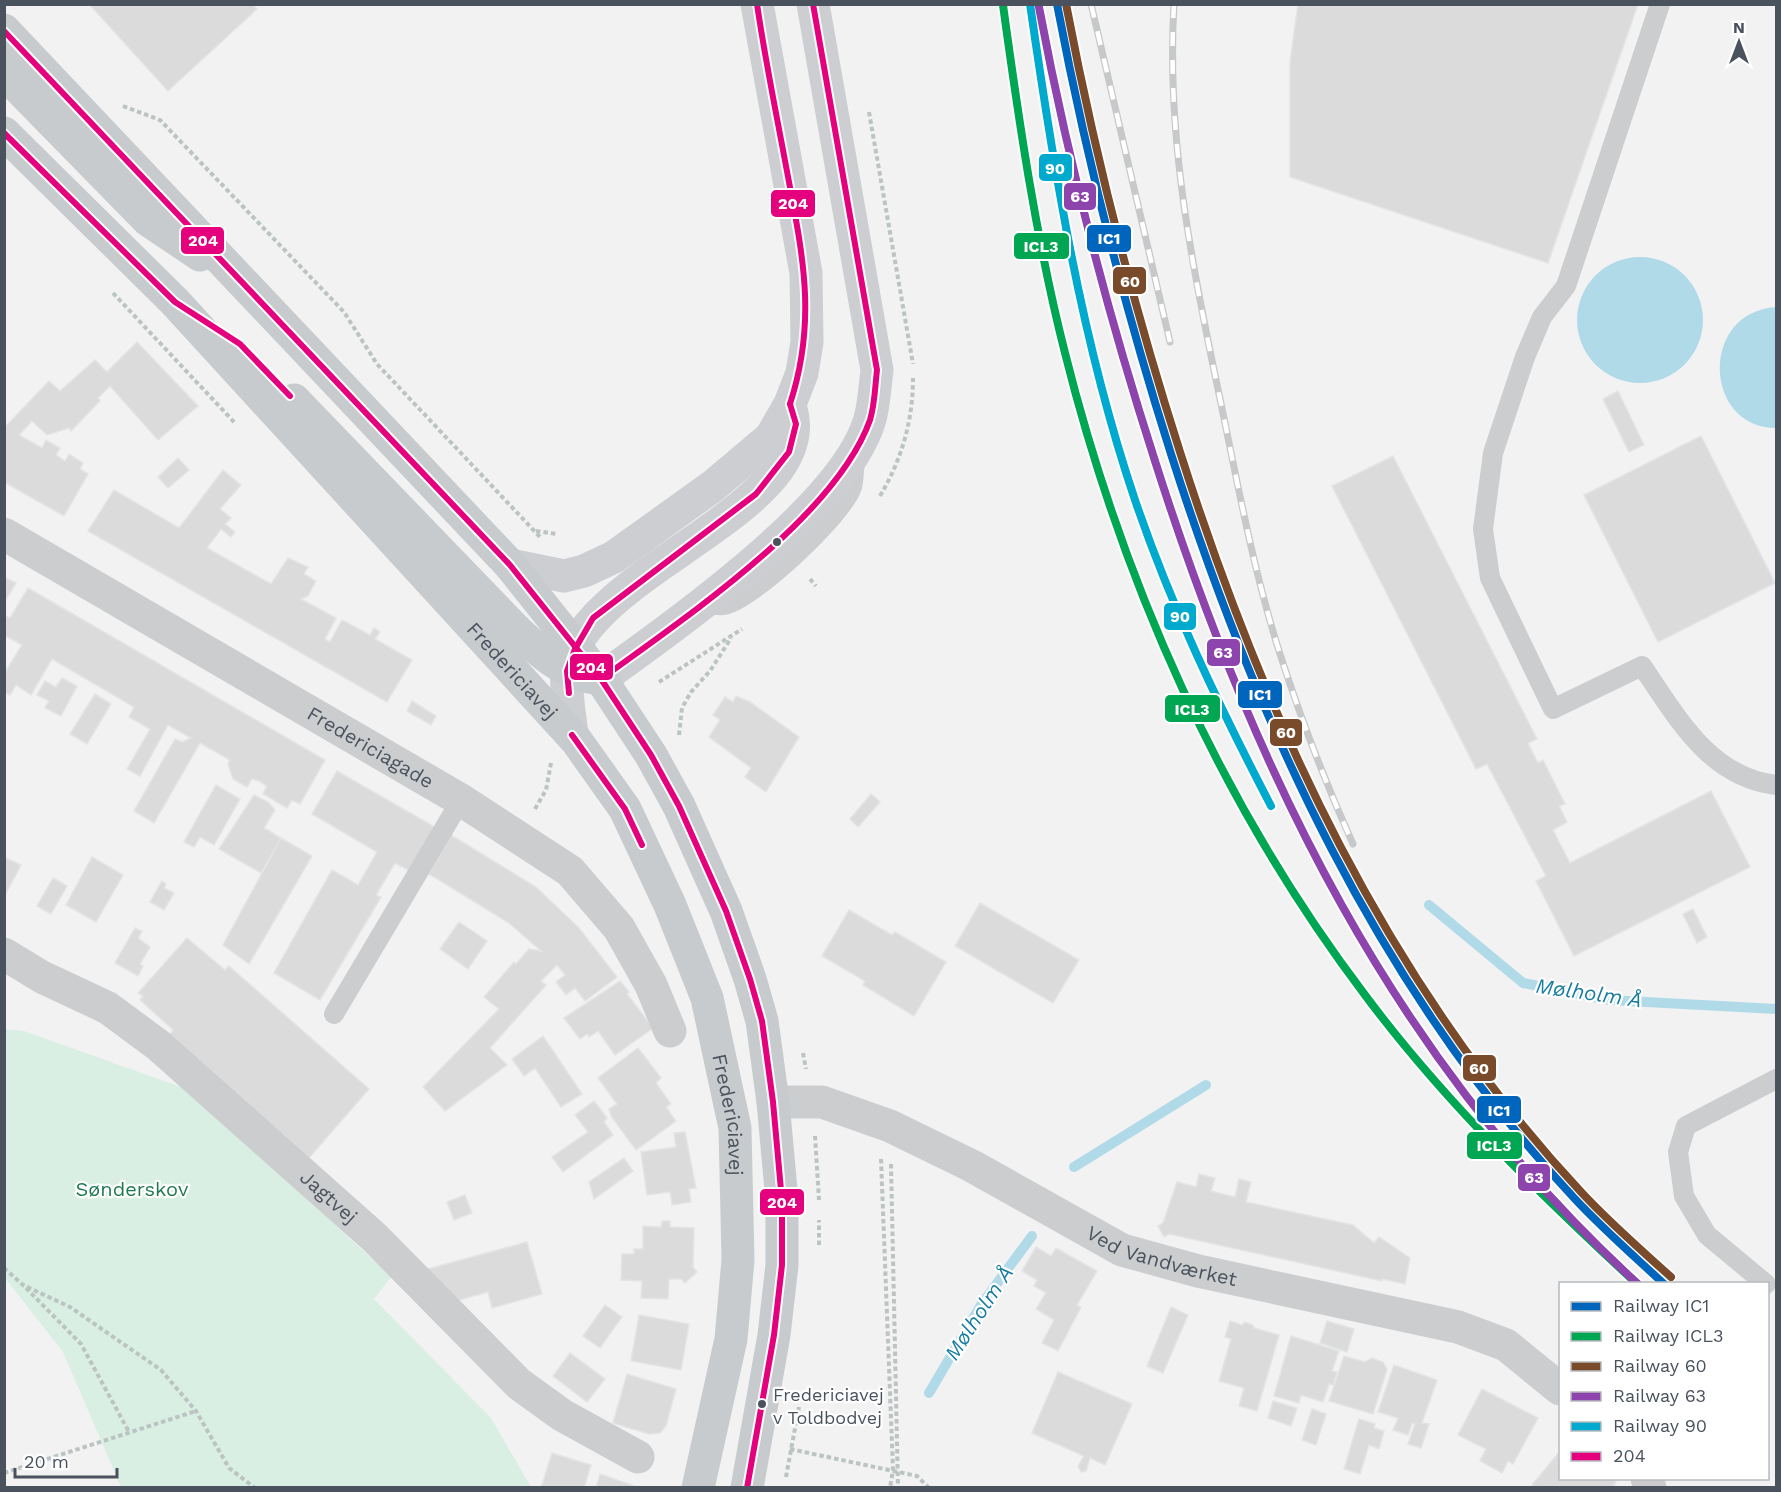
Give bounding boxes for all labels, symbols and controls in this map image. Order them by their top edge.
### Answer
north arrow [1709,12,1769,72]
text: N [1733,18,1745,37]
line badge: 90 [1038,153,1073,182]
text: 90 [1045,159,1065,178]
line badge: 63 [1063,182,1097,211]
text: 63 [1070,187,1090,206]
line badge: 204 [770,189,816,218]
text: 204 [778,194,808,213]
line badge: IC1 [1086,224,1132,253]
line badge: 204 [180,226,225,255]
text: IC1 [1098,229,1120,248]
text: 204 [188,231,218,250]
line badge: ICL3 [1013,232,1070,260]
text: ICL3 [1023,237,1059,256]
line badge: 60 [1112,266,1147,295]
text: 60 [1120,272,1140,291]
unlabelled marker [771,536,783,548]
line badge: 90 [1163,602,1197,631]
text: 90 [1170,607,1190,626]
street label: Fredericiavej [462,617,563,724]
line badge: 63 [1206,638,1241,667]
text: 63 [1213,643,1233,662]
line badge: 204 [569,653,614,681]
text: 204 [576,658,606,677]
line badge: IC1 [1237,680,1283,709]
text: IC1 [1249,685,1271,704]
line badge: ICL3 [1164,694,1221,723]
text: ICL3 [1174,700,1210,719]
street label: Fredericiagade [303,701,438,793]
line badge: 60 [1269,718,1303,747]
text: 60 [1276,723,1296,742]
water label: Mølholm Å [1534,973,1644,1012]
street label: Fredericiavej [707,1052,748,1176]
line badge: 60 [1462,1054,1497,1082]
text: 60 [1469,1059,1489,1078]
line badge: IC1 [1476,1095,1522,1124]
text: IC1 [1488,1101,1510,1120]
line badge: ICL3 [1466,1131,1523,1160]
text: ICL3 [1476,1136,1512,1155]
line badge: 63 [1517,1163,1551,1192]
street label: Jagtvej [295,1165,362,1229]
text: 63 [1524,1168,1544,1187]
park label: Sønderskov [76,1177,189,1201]
line badge: 204 [759,1188,805,1216]
text: 204 [767,1193,797,1212]
street label: Ved Vandværket [1082,1221,1240,1291]
water label: Mølholm Å [939,1261,1018,1364]
legend [1559,1282,1769,1480]
text: Railway IC1 [1613,1295,1709,1316]
text: Railway ICL3 [1613,1325,1724,1346]
text: Railway 60 [1613,1355,1707,1376]
place label: Fredericiavej v Toldbodvej [773,1384,884,1428]
text: Railway 63 [1613,1385,1706,1406]
marker: Fredericiavej v Toldbodvej [756,1398,768,1410]
text: Railway 90 [1613,1415,1707,1436]
scale bar [15,1441,117,1479]
text: 204 [1613,1445,1646,1466]
text: 20 m [24,1451,69,1472]

